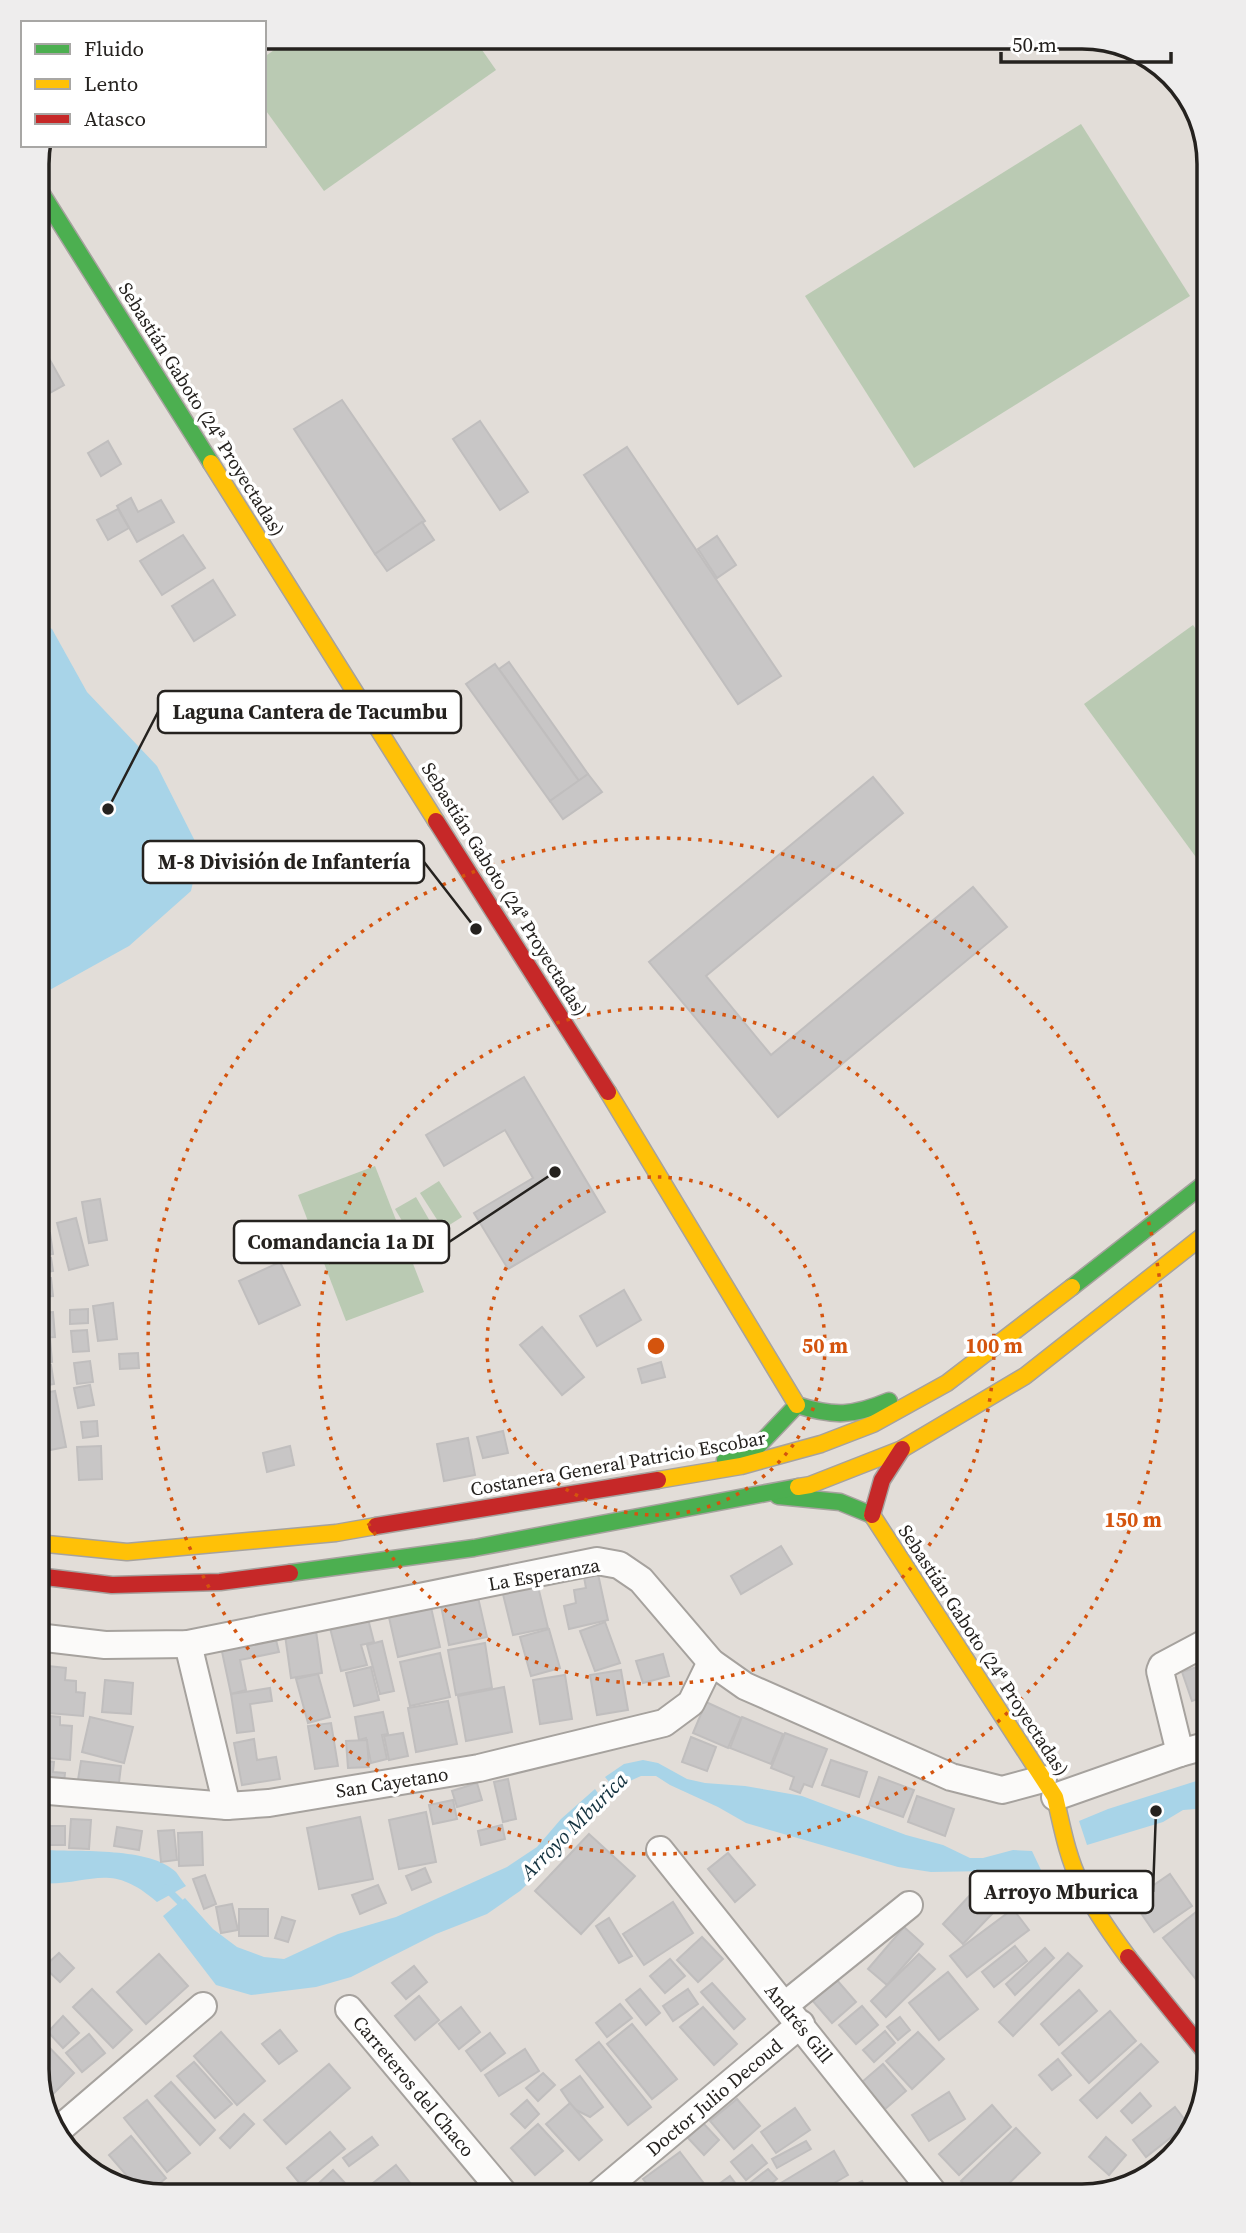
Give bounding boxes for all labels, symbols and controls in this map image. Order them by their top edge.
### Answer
legend [21,21,266,147]
scale bar [1001,21,1171,65]
text: 50 m [1012,30,1057,59]
text: Fluido [84,34,144,63]
text: Lento [84,69,138,98]
text: Atasco [84,104,146,133]
street label: Sebastián Gaboto (24ª Proyectadas) [113,277,291,541]
callout: Laguna Cantera de Tacumbu [158,691,461,733]
text: Laguna Cantera de Tacumbu [173,697,448,726]
street label: Sebastián Gaboto (24ª Proyectadas) [416,757,594,1021]
callout: M-8 División de Infantería [143,841,424,883]
text: M-8 División de Infantería [158,847,411,876]
callout: Comandancia 1a DI [234,1221,449,1263]
text: Comandancia 1a DI [248,1227,434,1256]
text: 50 m [802,1331,848,1360]
text: 100 m [965,1331,1023,1360]
centre of rings [644,1334,668,1358]
street label: Costanera General Patricio Escobar [468,1424,768,1502]
text: 150 m [1104,1505,1162,1534]
street label: Sebastián Gaboto (24ª Proyectadas) [893,1519,1075,1781]
street label: La Esperanza [486,1551,602,1597]
street label: San Cayetano [334,1760,450,1804]
water label: Arroyo Mburica [513,1765,634,1887]
callout: Arroyo Mburica [970,1871,1153,1913]
text: Arroyo Mburica [984,1877,1139,1906]
street label: Andrés Gill [759,1978,839,2068]
street label: Carreteros del Chaco [347,2010,481,2162]
street label: Doctor Julio Decoud [640,2032,788,2162]

